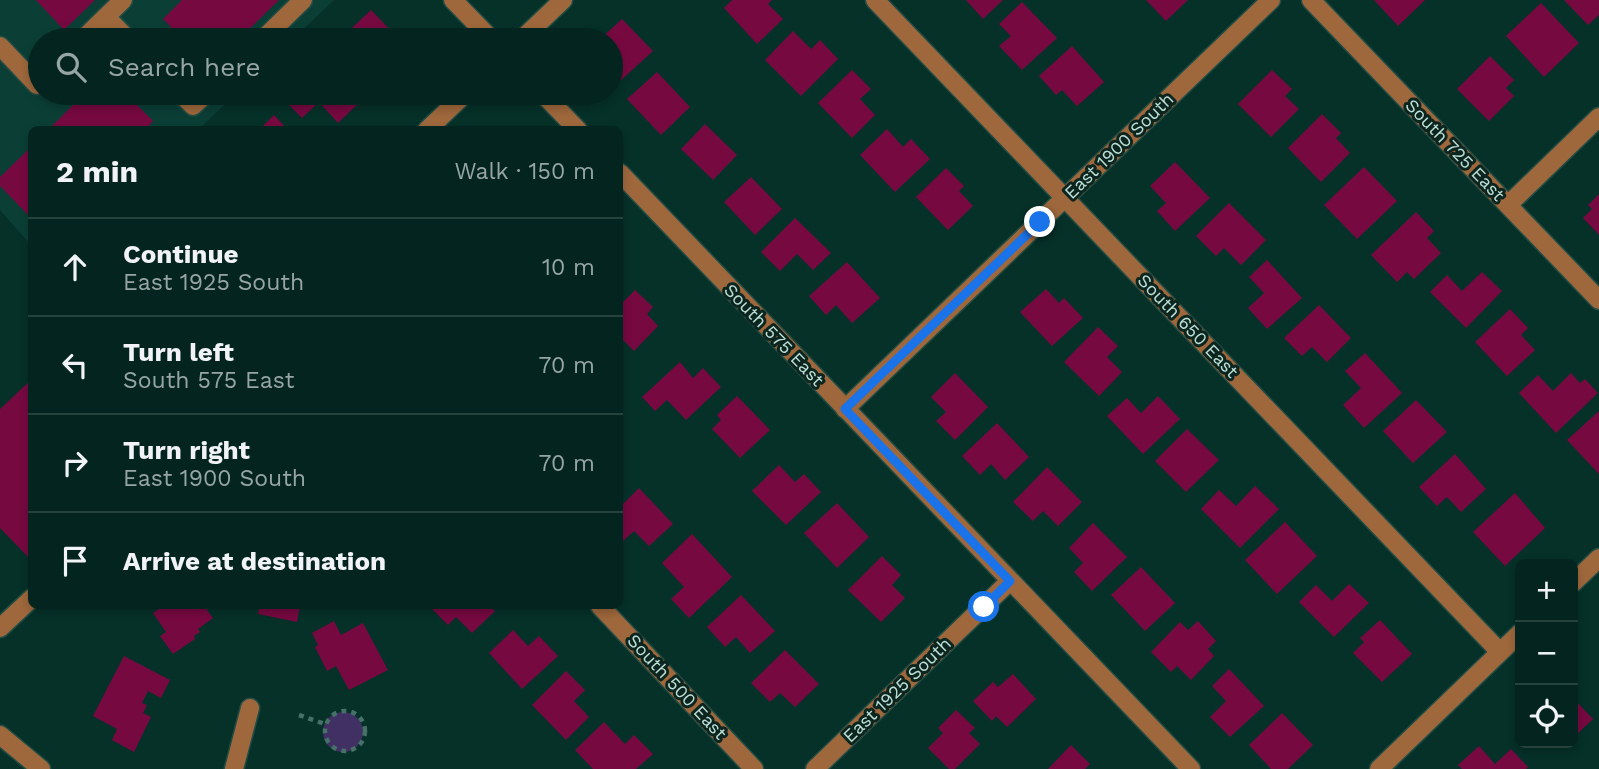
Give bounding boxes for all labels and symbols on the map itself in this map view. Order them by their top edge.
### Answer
street label: East 1900 South [1060,88,1177,203]
street label: South 725 East [1401,94,1510,205]
route end [1024,206,1055,237]
street label: South 650 East [1134,270,1243,382]
street label: South 575 East [720,279,829,391]
route start [968,591,999,622]
street label: South 500 East [623,630,732,744]
street label: East 1925 South [838,633,955,746]

